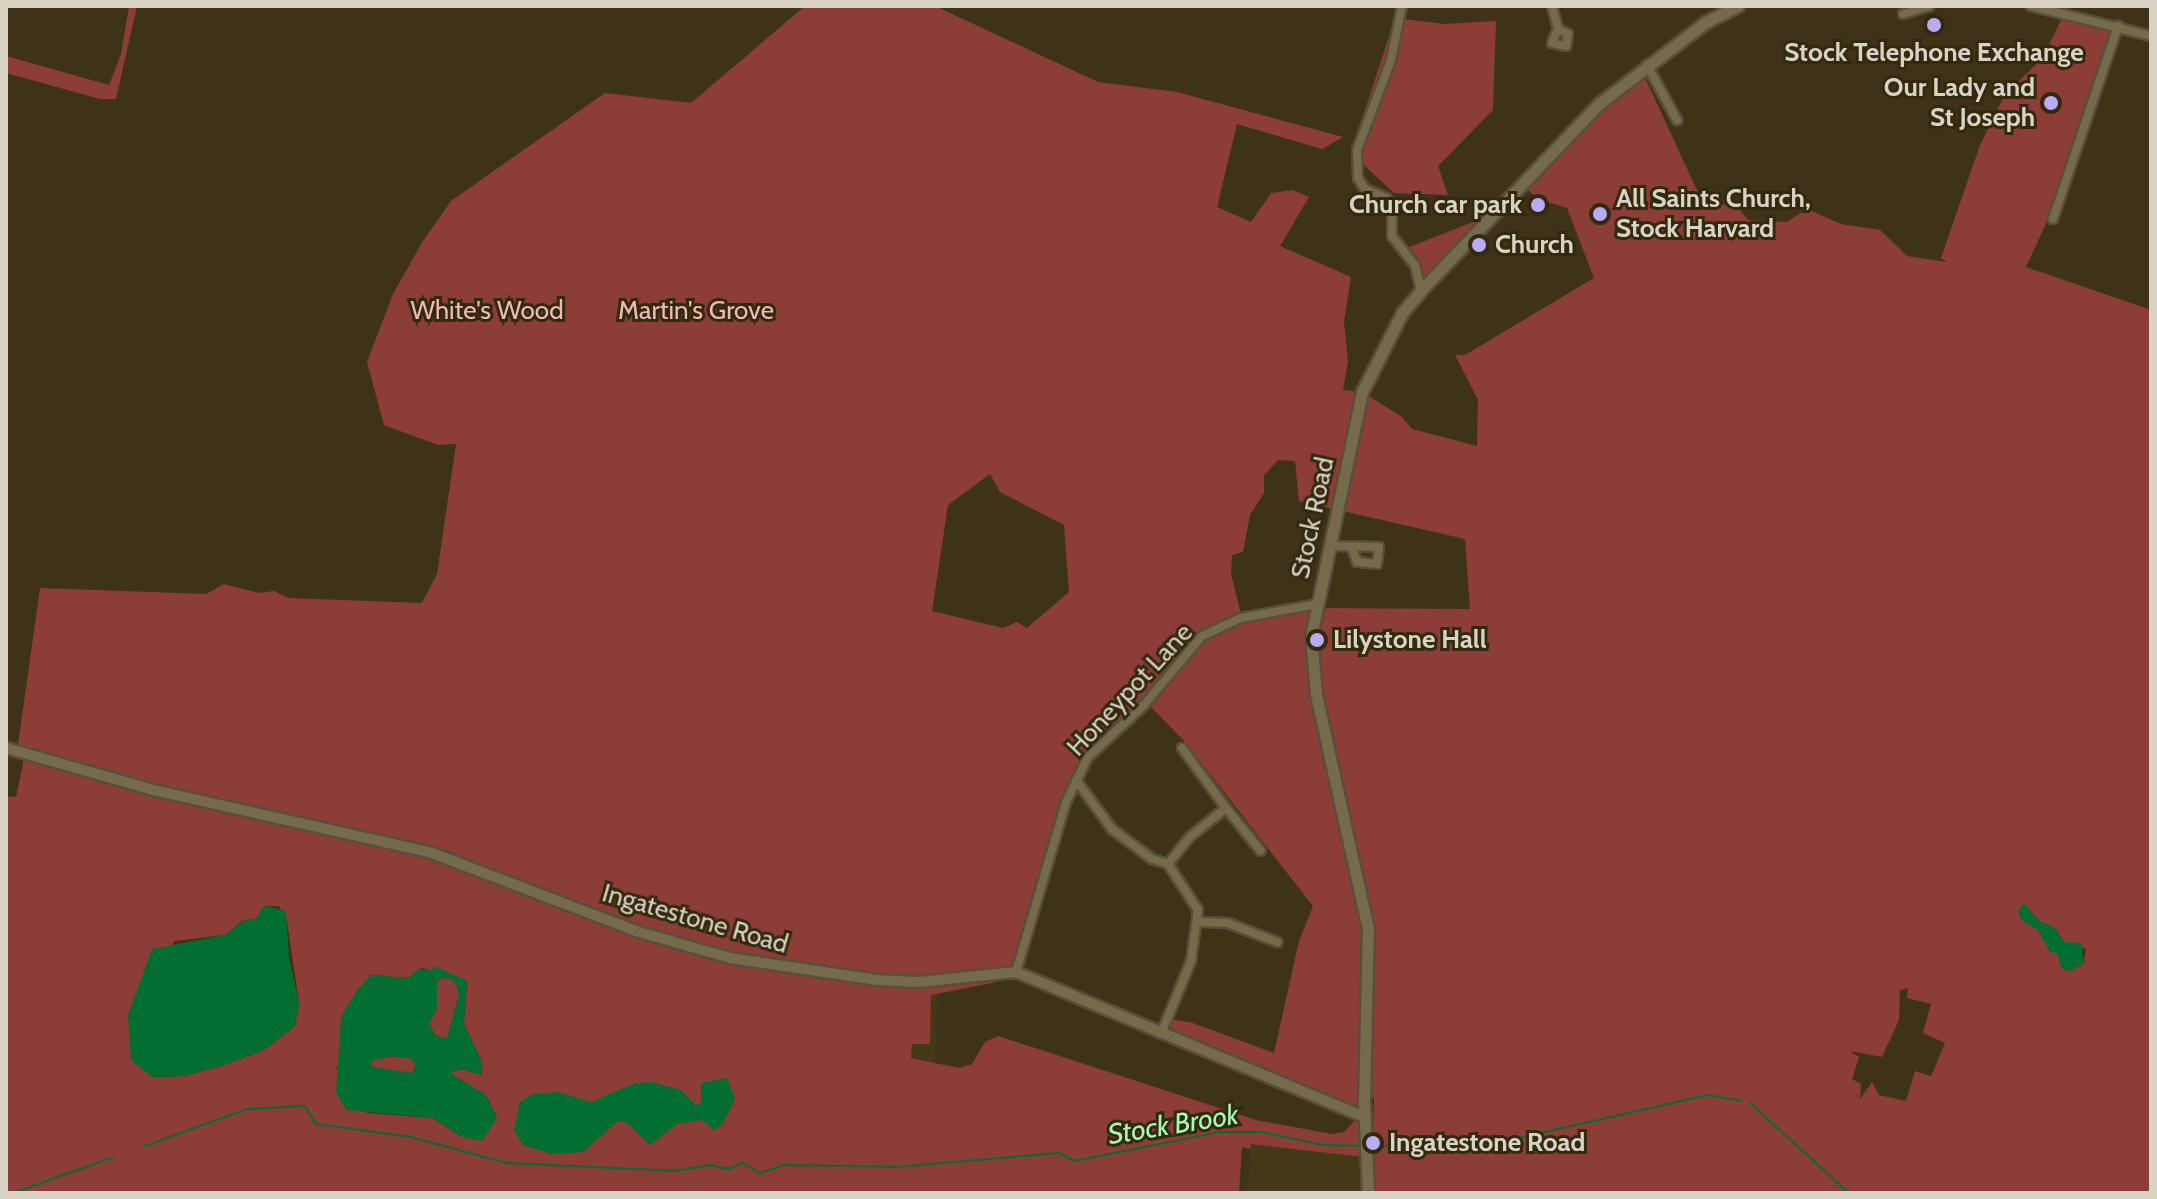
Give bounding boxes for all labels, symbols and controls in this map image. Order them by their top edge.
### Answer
marker: Stock Telephone Exchange [1925,16,1943,34]
place label: Stock Telephone Exchange [1784,37,2084,69]
place label: Our Lady and St Joseph [1884,72,2035,134]
marker: Our Lady and St Joseph [2042,94,2060,112]
place label: All Saints Church, Stock Harvard [1616,183,1811,244]
place label: Church car park [1349,189,1522,221]
marker: Church car park [1529,196,1547,214]
marker: All Saints Church, Stock Harvard [1591,205,1609,223]
place label: Church [1495,229,1574,261]
marker: Church [1470,236,1488,254]
park label: White's Wood [410,295,564,327]
park label: Martin's Grove [618,295,774,327]
street label: Stock Road [1285,454,1341,582]
street label: Honeypot Lane [1061,617,1199,763]
place label: Lilystone Hall [1333,624,1487,656]
marker: Lilystone Hall [1308,631,1326,649]
street label: Ingatestone Road [598,878,792,960]
water label: Stock Brook [1105,1097,1241,1151]
place label: Ingatestone Road [1389,1127,1585,1159]
marker: Ingatestone Road [1364,1134,1382,1152]

